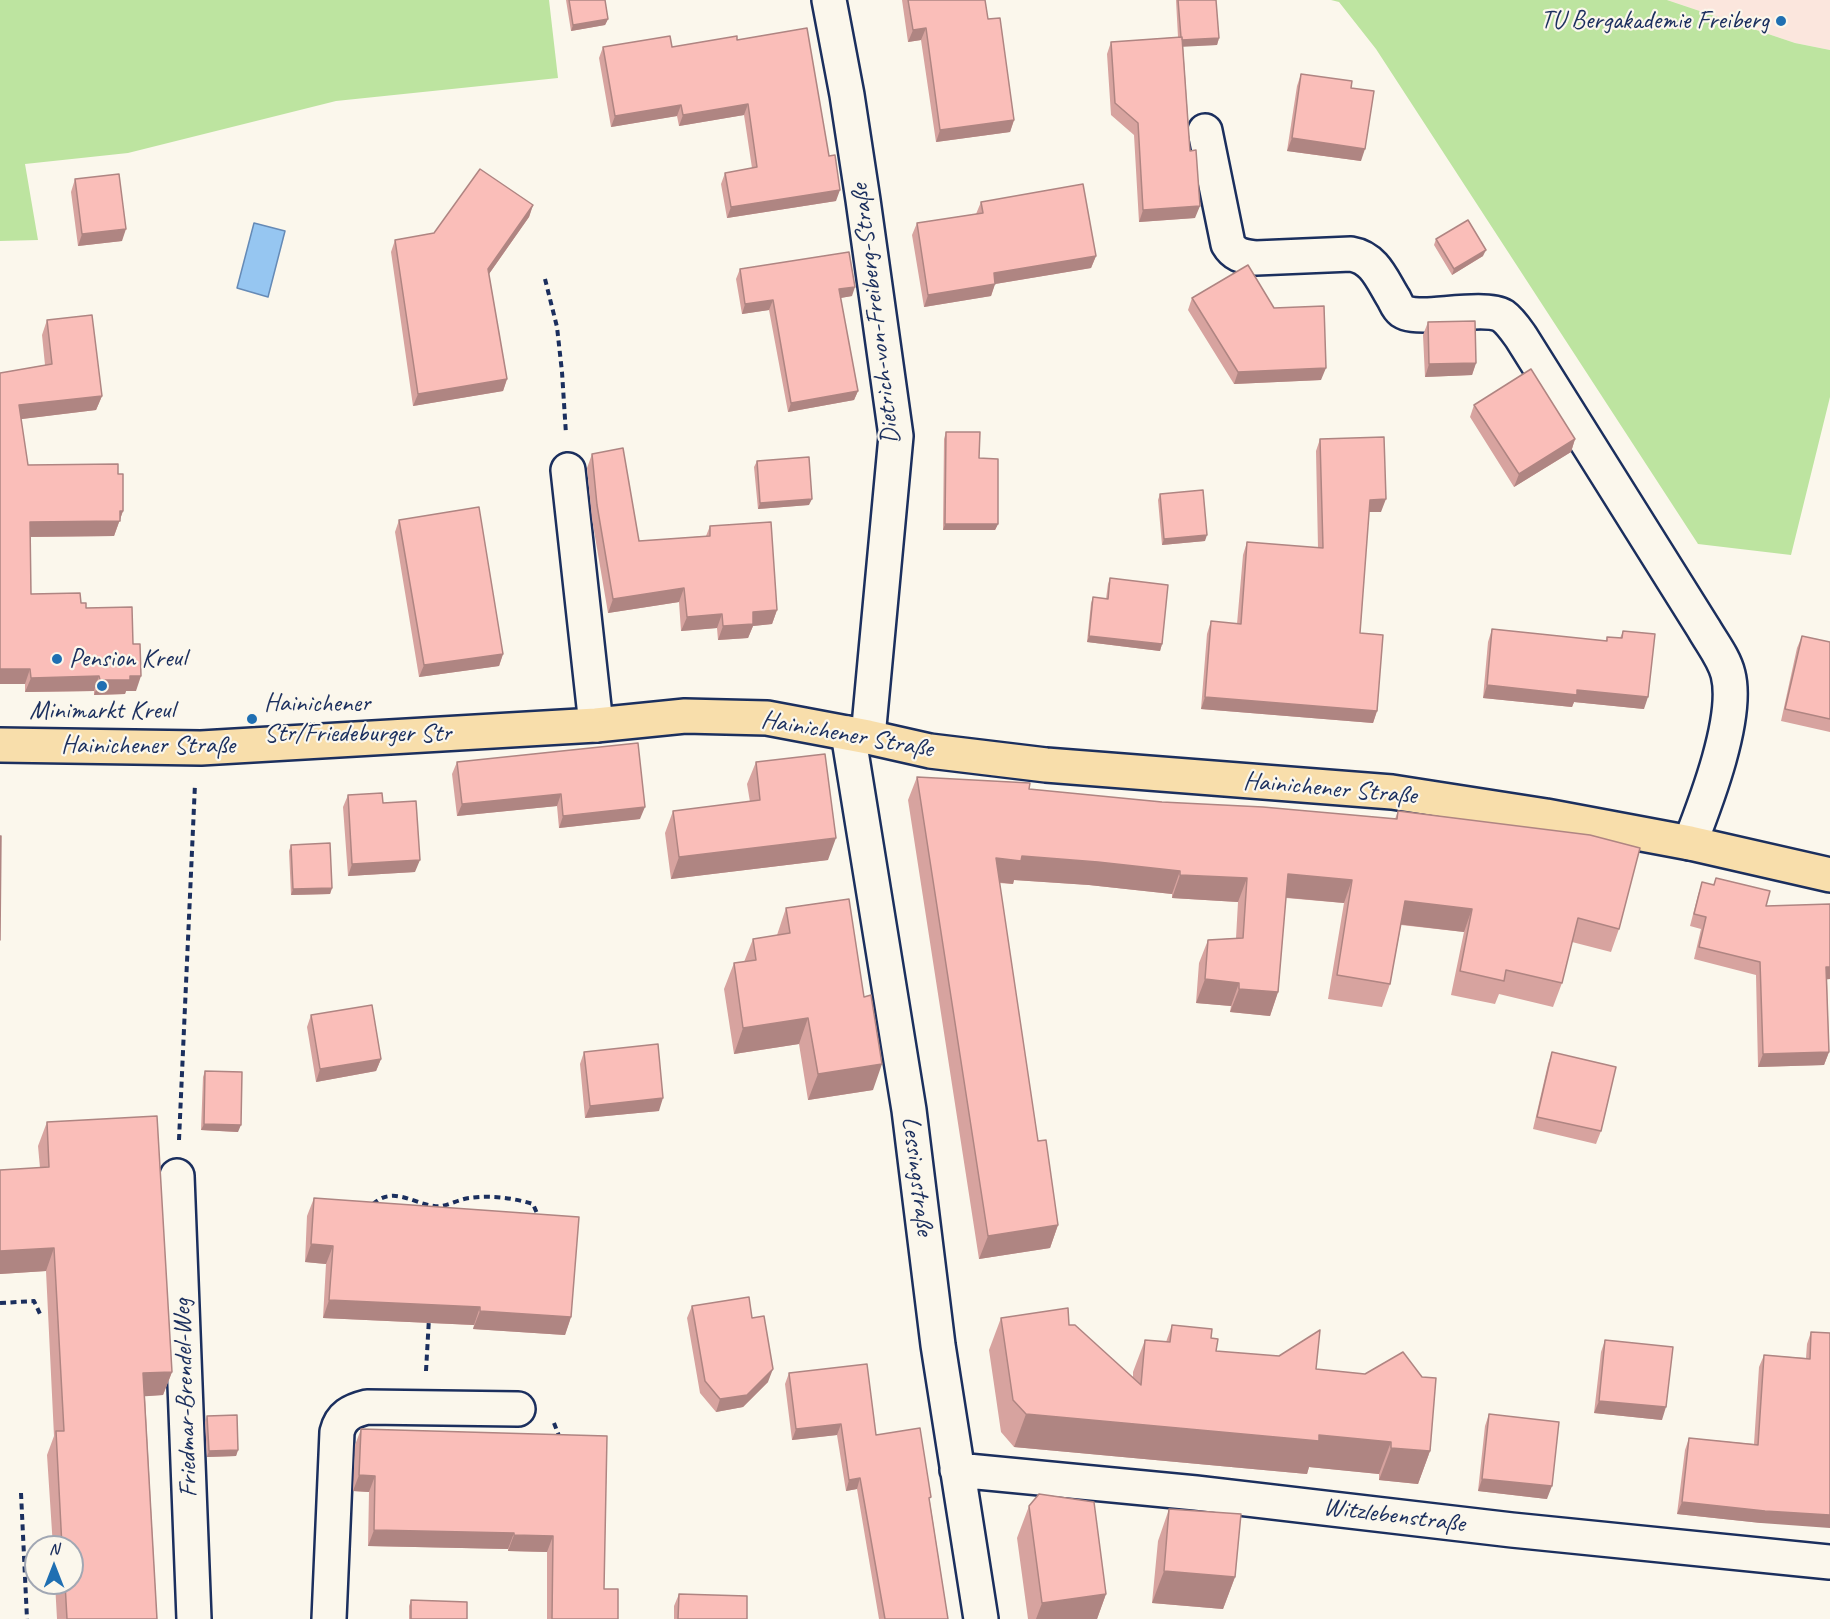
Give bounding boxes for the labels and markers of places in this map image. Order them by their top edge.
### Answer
place label: TU Bergakademie Freiberg [1540,5,1769,37]
marker: TU Bergakademie Freiberg [1774,14,1788,28]
place label: Pension Kreul [69,643,186,675]
marker: Pension Kreul [50,652,64,666]
marker: Minimarkt Kreul [95,679,109,693]
place label: Hainichener Str/Friedeburger Str [264,688,451,750]
place label: Minimarkt Kreul [29,695,175,727]
marker: Hainichener Str/Friedeburger Str [245,712,259,726]

